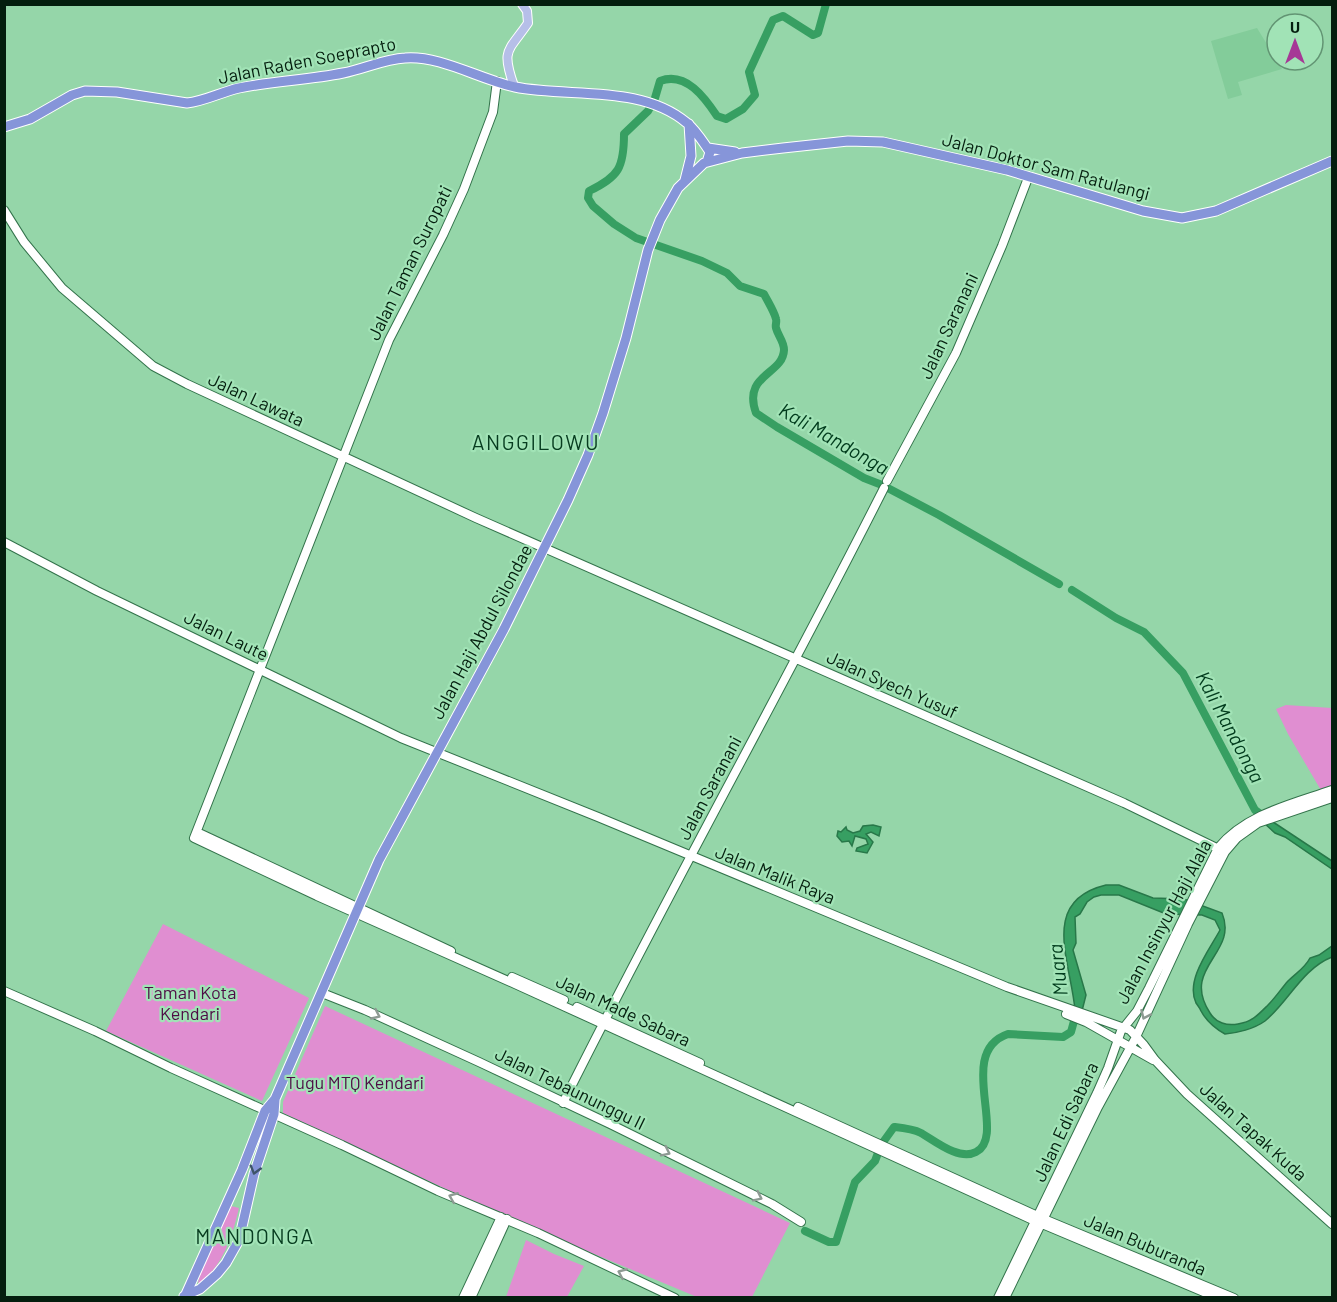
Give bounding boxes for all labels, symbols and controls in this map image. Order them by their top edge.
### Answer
north arrow [1265,12,1325,72]
text: U [1290,17,1300,36]
street label: Jalan Raden Soeprapto [216,32,398,88]
street label: Jalan Doktor Sam Ratulangi [940,128,1153,204]
street label: Jalan Taman Suropati [362,182,456,344]
street label: Jalan Saranani [914,269,982,382]
street label: Jalan Lawata [205,367,308,431]
water label: Kali Mandonga [775,397,894,479]
district label: ANGGILOWU [472,429,600,454]
street label: Jalan Haji Abdul Silondae [426,540,537,723]
street label: Jalan Laute [181,605,272,665]
street label: Jalan Syech Yusuf [824,645,961,723]
water label: Kali Mandonga [1191,667,1270,786]
street label: Jalan Saranani [672,732,746,843]
street label: Jalan Insinyur Haji Alala [1111,836,1216,1007]
street label: Jalan Malik Raya [712,840,838,908]
water label: Muara [1042,943,1072,997]
street label: Jalan Made Sabara [553,969,694,1051]
park label: Taman Kota Kendari [144,981,236,1024]
one-way arrow [369,1008,380,1020]
one-way arrow [1141,1009,1153,1020]
street label: Jalan Tebaununggu II [492,1042,649,1134]
street label: Jalan Edi Sabara [1028,1058,1102,1185]
park label: Tugu MTQ Kendari [286,1071,424,1093]
street label: Jalan Tapak Kuda [1195,1077,1312,1185]
one-way arrow [660,1145,671,1157]
one-way arrow [250,1164,262,1175]
one-way arrow [752,1190,763,1202]
one-way arrow [448,1191,458,1204]
street label: Jalan Buburanda [1081,1208,1210,1280]
district label: MANDONGA [195,1223,315,1248]
one-way arrow [618,1268,629,1280]

